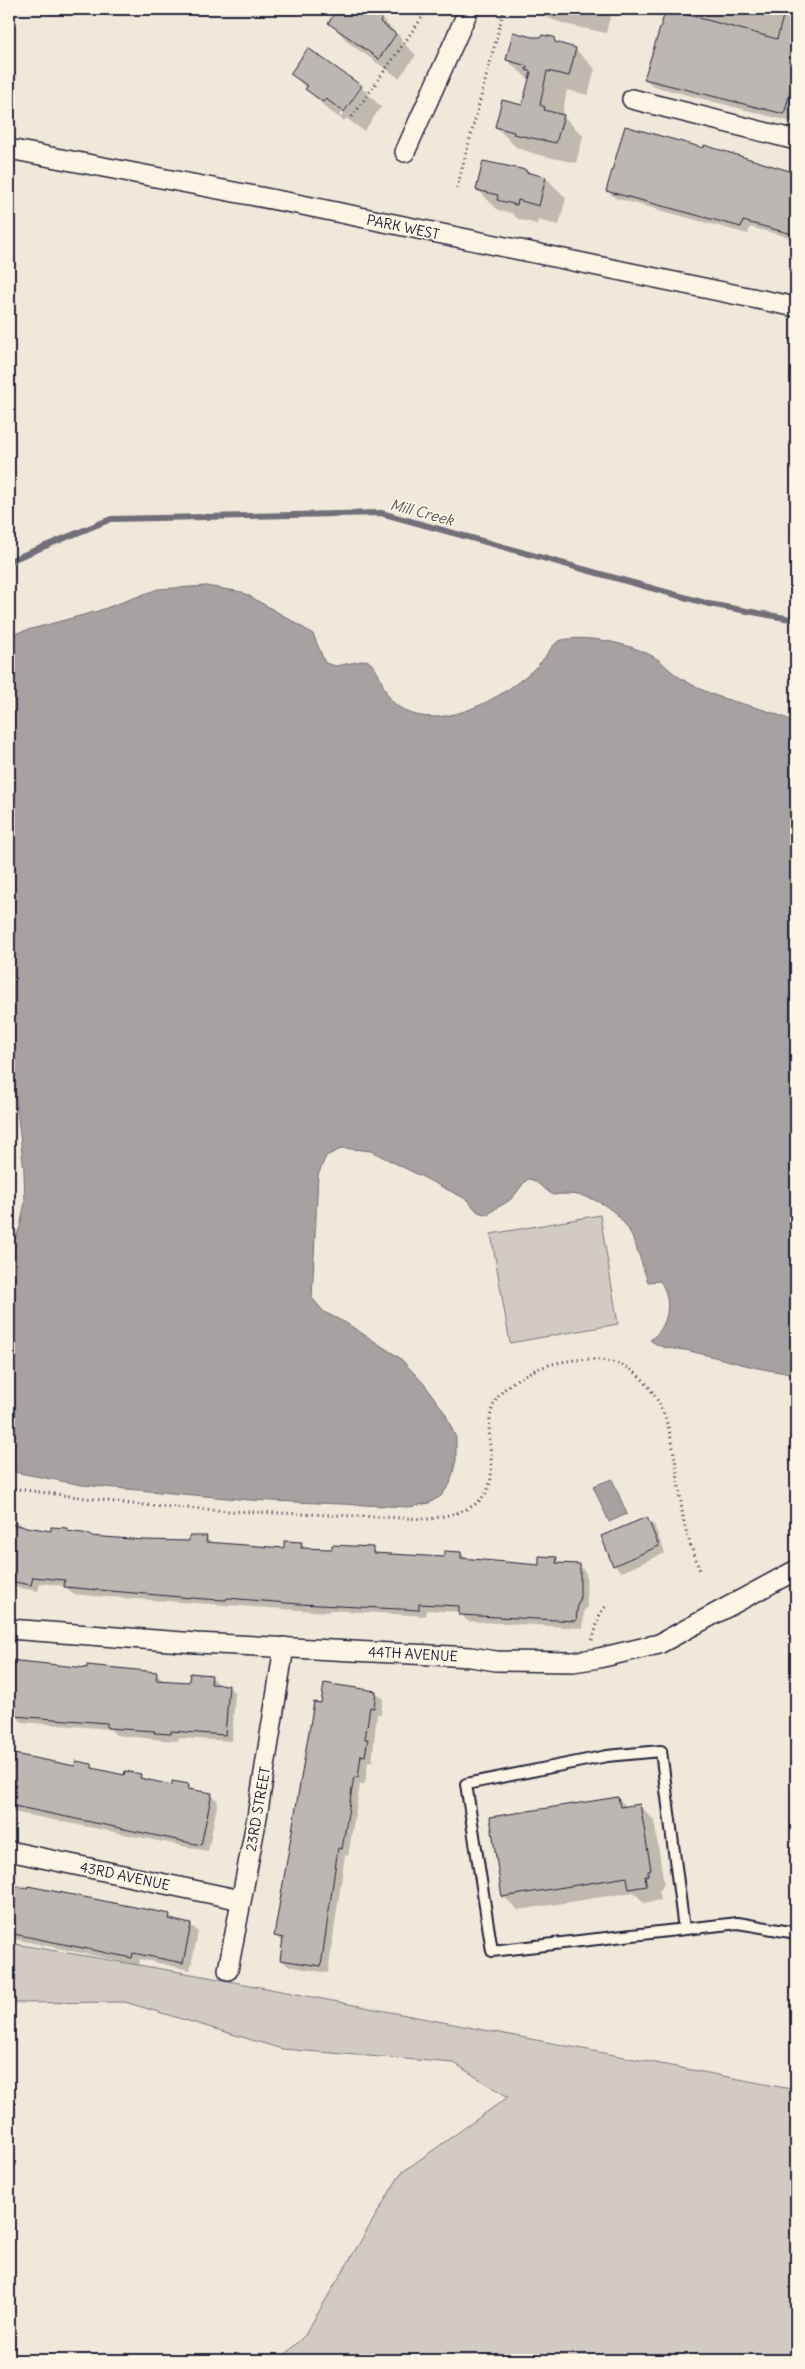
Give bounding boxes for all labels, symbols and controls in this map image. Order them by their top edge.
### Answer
street label: PARK WEST [365,211,441,243]
water label: Mill Creek [388,494,457,530]
street label: 44TH AVENUE [368,1643,458,1665]
street label: 23RD STREET [242,1765,274,1853]
street label: 43RD AVENUE [79,1858,171,1894]

